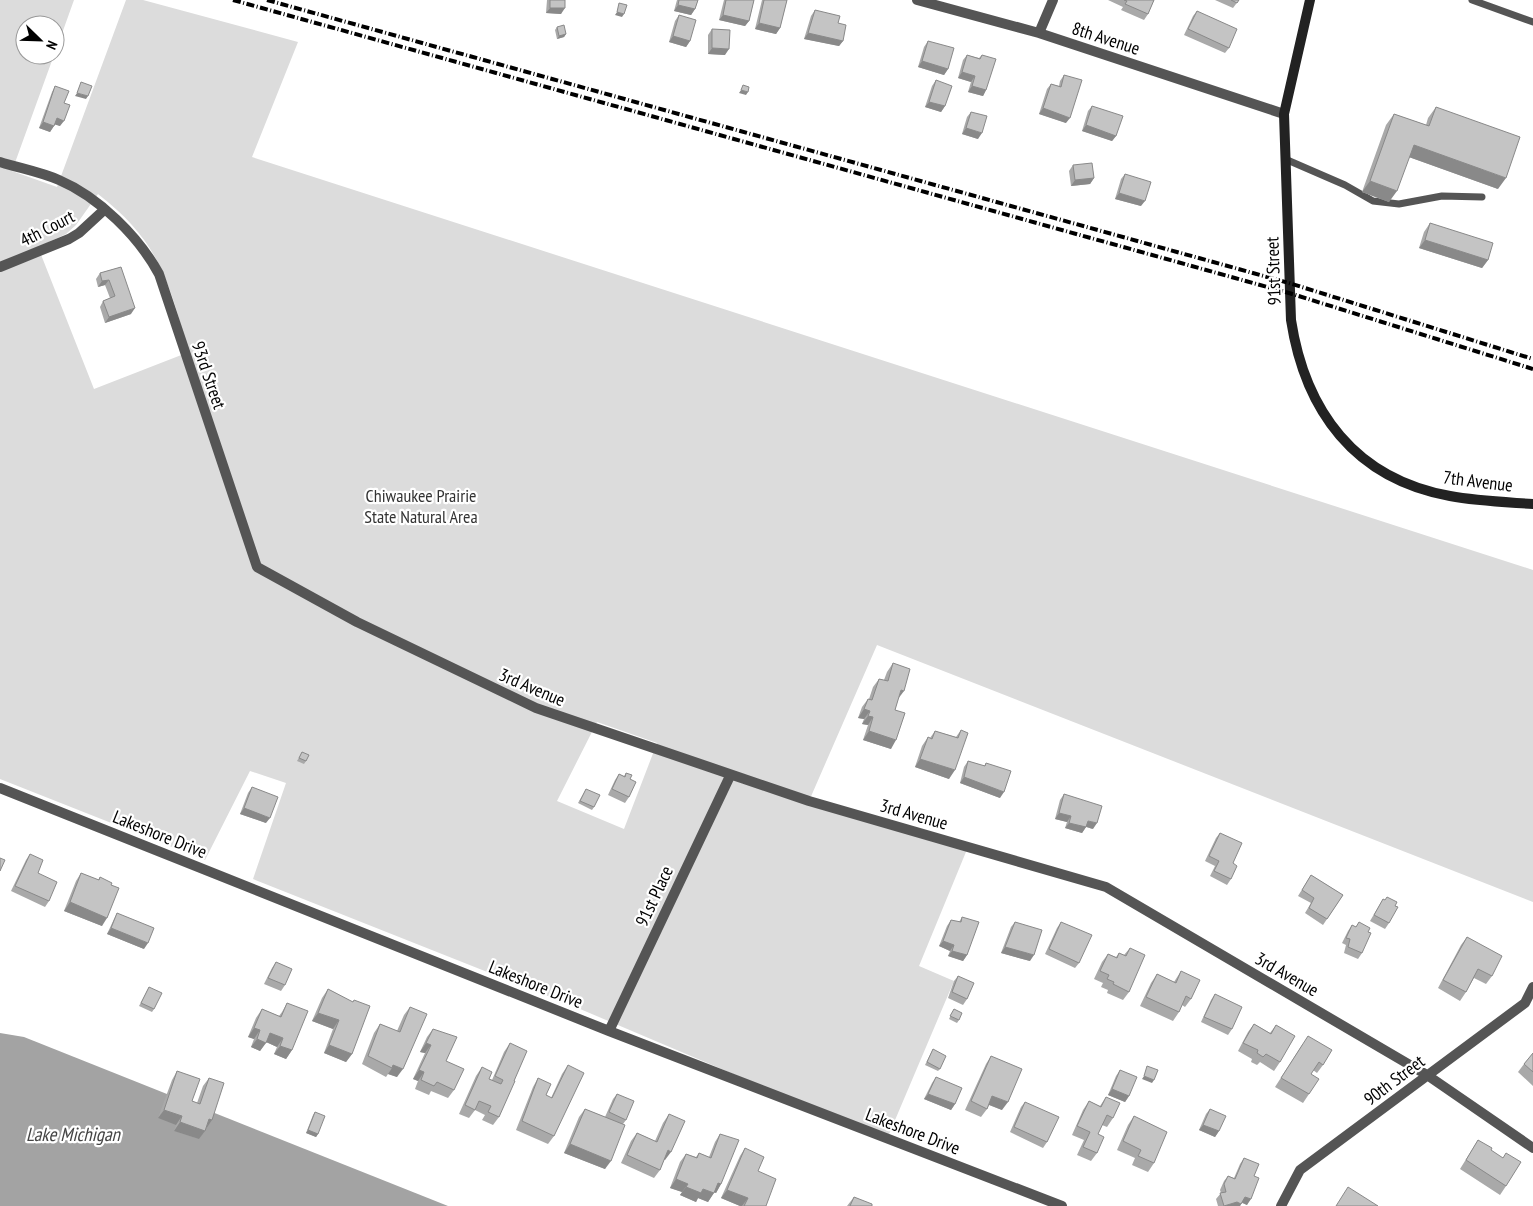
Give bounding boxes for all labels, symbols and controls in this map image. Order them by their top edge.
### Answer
north arrow [15,15,65,65]
street label: 8th Avenue [1069,16,1143,60]
text: N [42,38,62,52]
street label: 4th Court [16,204,78,252]
street label: 91st Street [1260,236,1286,306]
street label: 93rd Street [187,338,231,412]
street label: 7th Avenue [1442,465,1514,497]
park label: Chiwaukee Prairie State Natural Area [364,484,478,528]
street label: 3rd Avenue [495,663,569,711]
street label: 3rd Avenue [877,793,951,835]
street label: Lakeshore Drive [110,805,210,863]
street label: 91st Place [630,862,678,930]
street label: 3rd Avenue [1251,947,1323,1001]
street label: Lakeshore Drive [486,955,586,1013]
street label: 90th Street [1359,1050,1429,1110]
street label: Lakeshore Drive [863,1102,963,1160]
water label: Lake Michigan [26,1122,122,1146]

